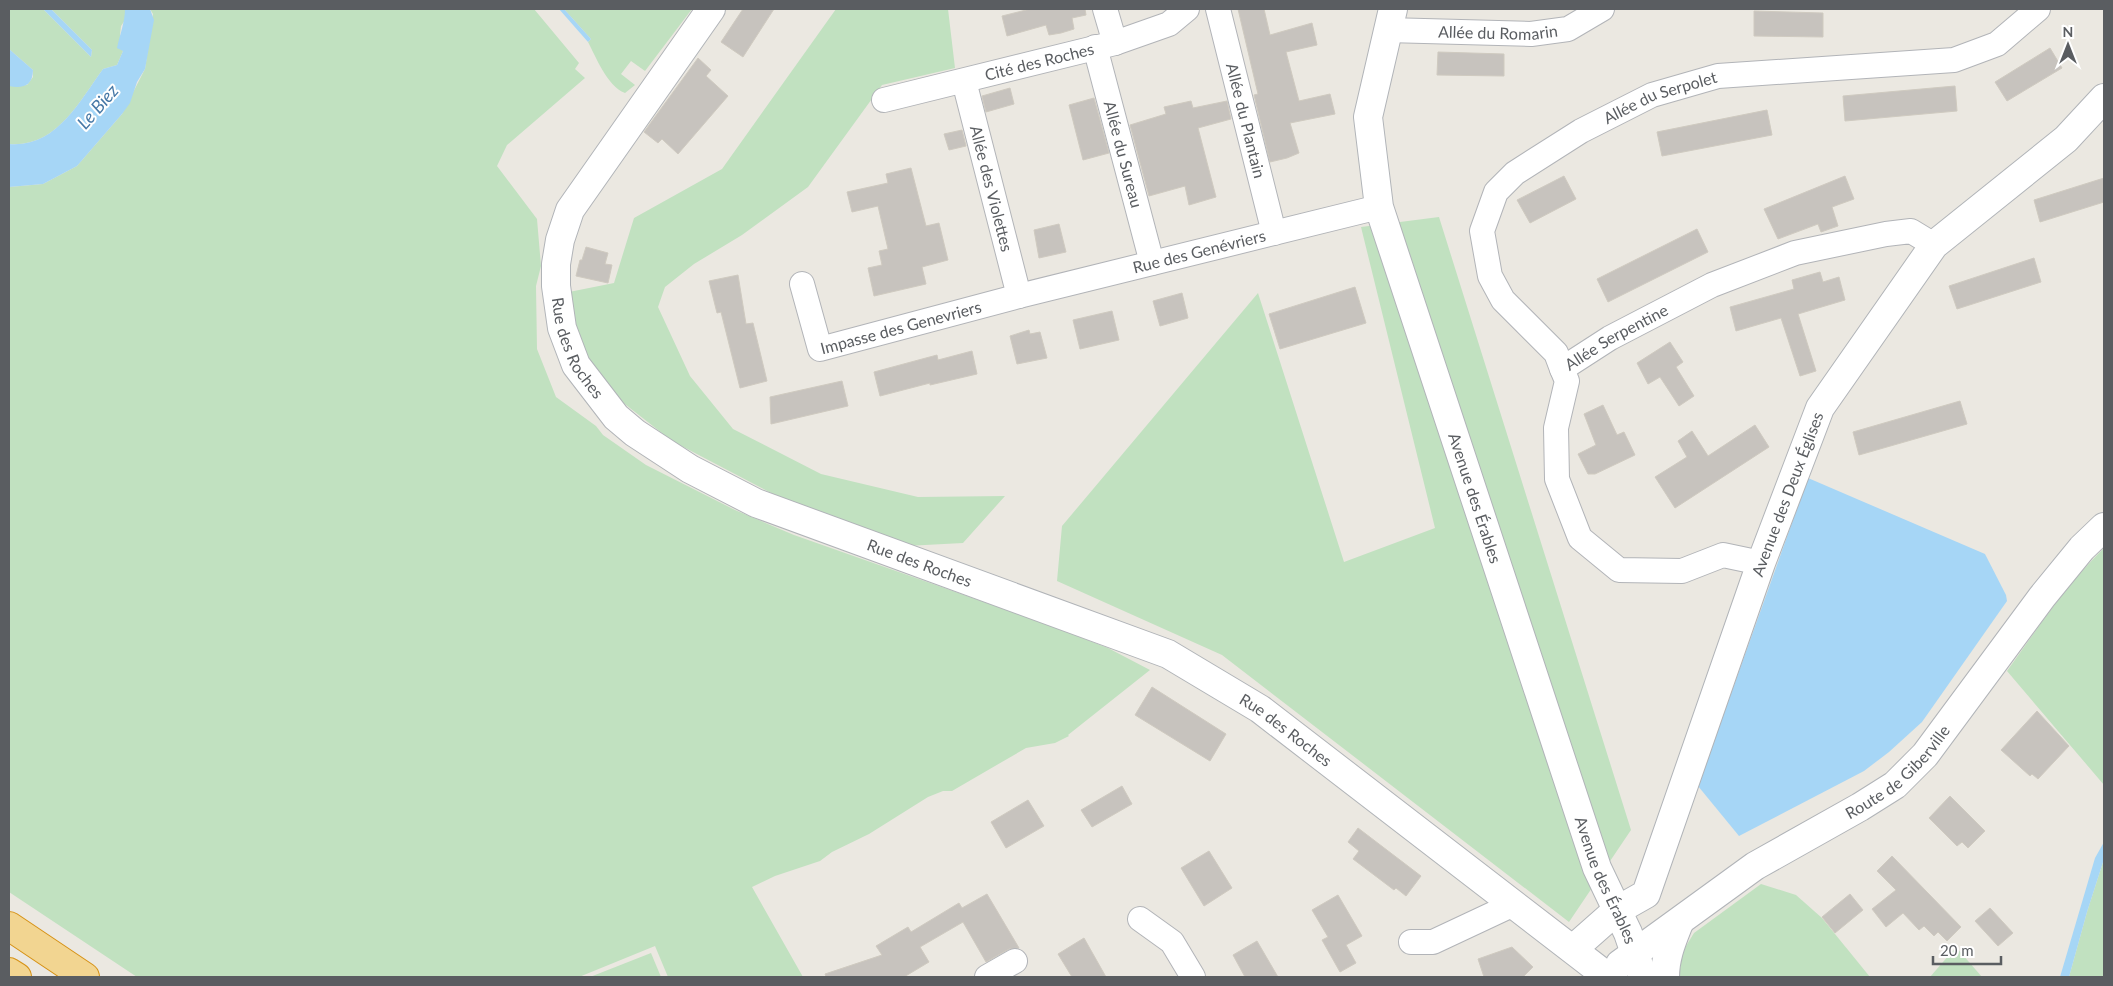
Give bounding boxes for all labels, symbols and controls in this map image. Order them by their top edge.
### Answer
north arrow [2043,20,2093,70]
street label: Allée du Romarin [1438,21,1559,43]
text: N [2063,23,2073,40]
street label: Cité des Roches [983,39,1096,84]
street label: Allée du Plantain [1223,61,1270,180]
street label: Allée du Serpolet [1600,67,1719,127]
water label: Le Biez [72,79,123,133]
street label: Allée du Sureau [1101,99,1147,210]
street label: Allée des Violettes [967,123,1017,254]
street label: Rue des Genévriers [1131,225,1267,277]
street label: Rue des Roches [549,296,608,402]
street label: Impasse des Genevriers [818,296,983,358]
street label: Allée Serpentine [1561,300,1671,374]
street label: Avenue des Deux Églises [1747,409,1827,579]
street label: Avenue des Érables [1445,430,1506,566]
street label: Rue des Roches [865,535,975,590]
street label: Rue des Roches [1237,689,1336,770]
street label: Route de Giberville [1842,721,1953,822]
street label: Avenue des Érables [1572,814,1641,946]
scale bar [1933,934,2000,966]
text: 20 m [1940,941,1974,959]

